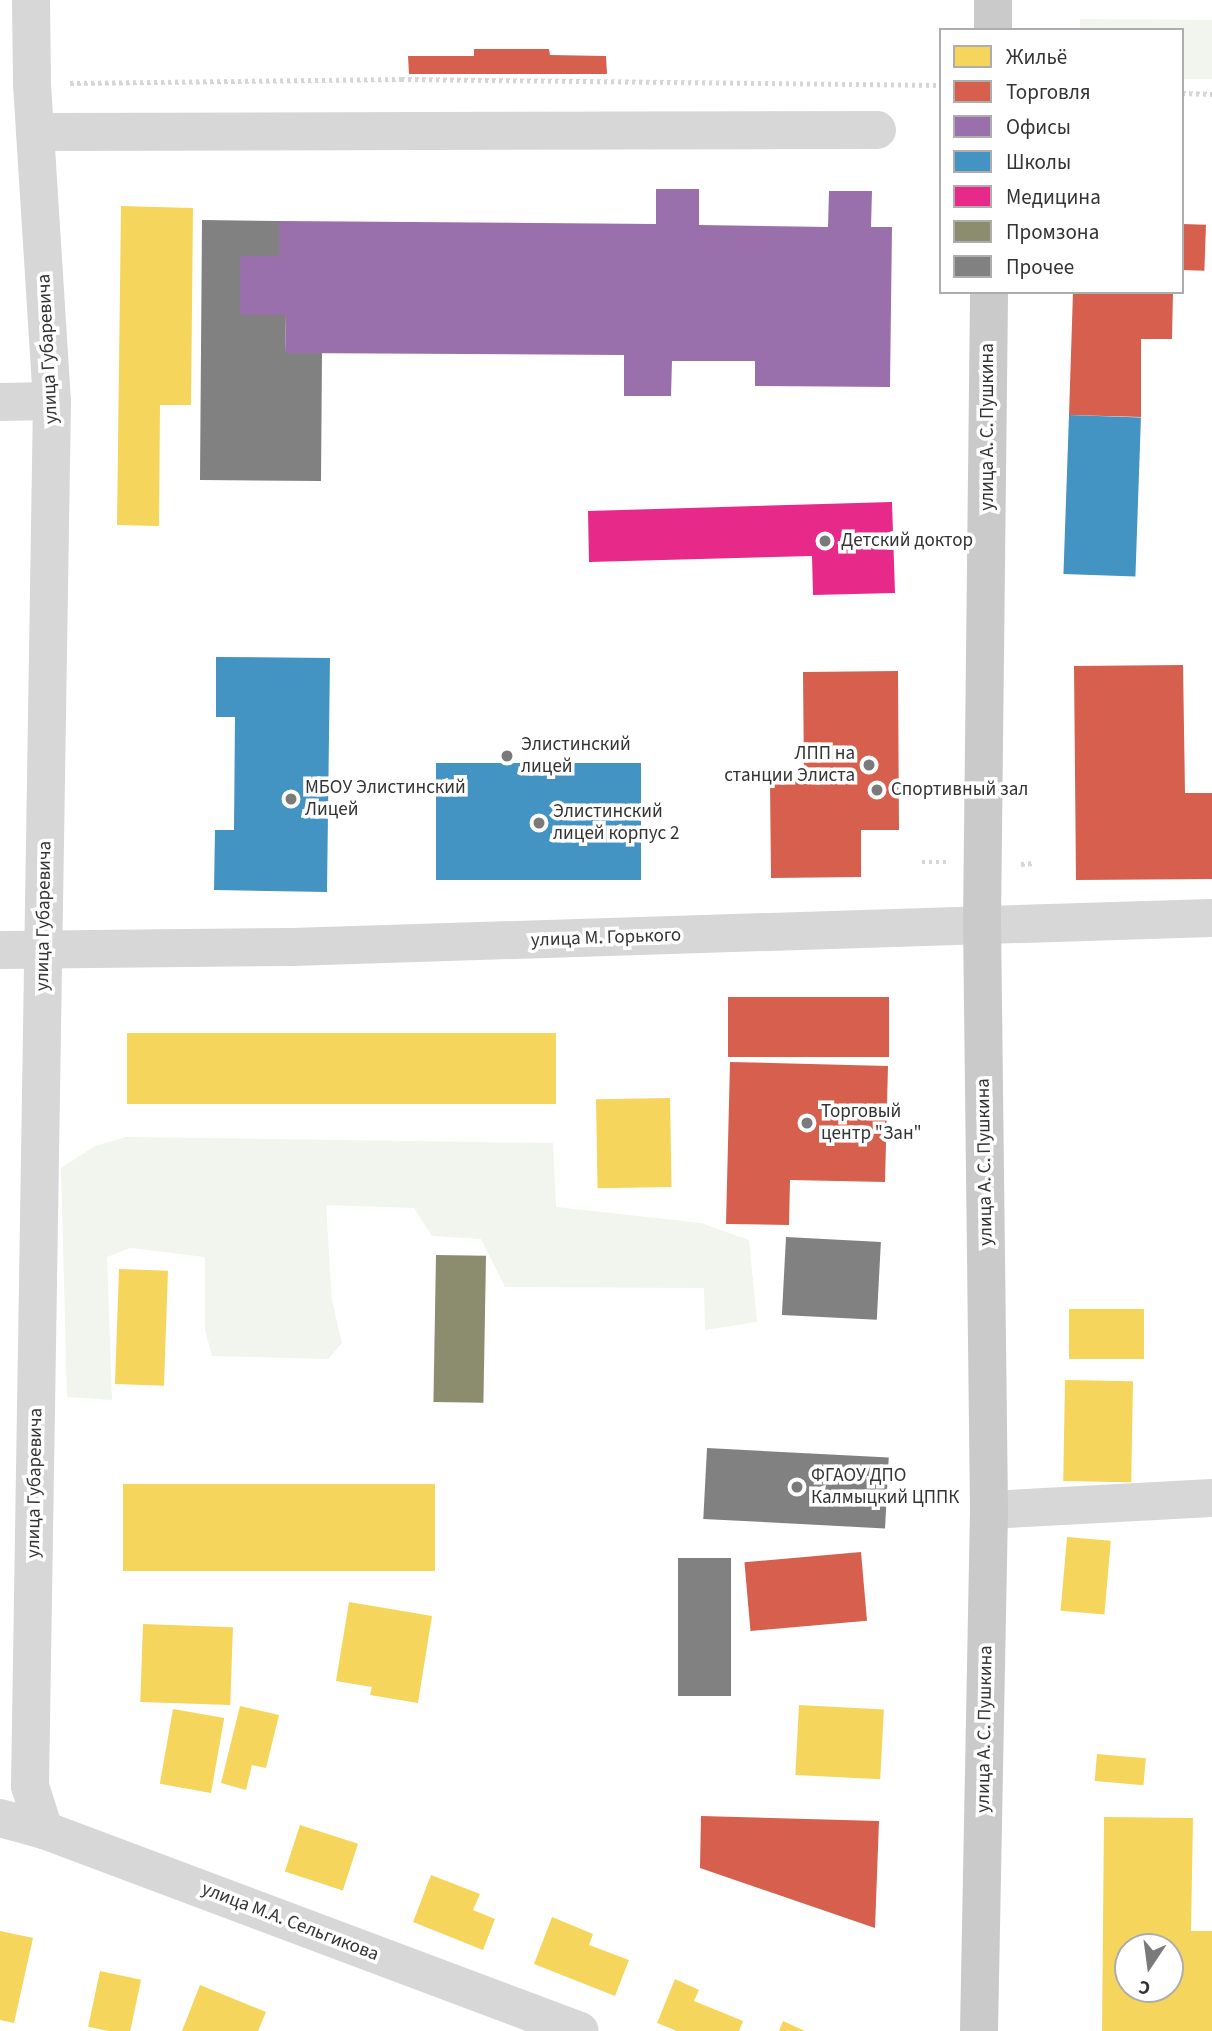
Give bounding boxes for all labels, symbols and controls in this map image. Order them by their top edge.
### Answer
legend [939,28,1184,294]
text: Жильё [1006,42,1067,72]
text: Торговля [1006,77,1091,107]
text: Офисы [1006,112,1071,142]
text: Школы [1006,147,1071,177]
text: Медицина [1006,182,1101,212]
text: Промзона [1006,217,1099,247]
text: Прочее [1006,252,1074,282]
street label: улица Губаревича [33,273,63,425]
street label: улица А. С. Пушкина [977,343,999,511]
place label: Детский доктор [841,530,973,552]
marker: Детский доктор [815,531,835,551]
place label: Элистинский лицей [521,734,631,778]
place label: ЛПП на станции Элиста [724,743,855,787]
marker: Элистинский лицей [499,748,515,764]
marker: ЛПП на станции Элиста [861,757,877,773]
place label: МБОУ Элистинский Лицей [305,777,466,821]
place label: Спортивный зал [891,779,1028,801]
marker: Спортивный зал [869,782,885,798]
marker: МБОУ Элистинский Лицей [283,791,299,807]
place label: Элистинский лицей корпус 2 [553,801,680,845]
marker: Элистинский лицей корпус 2 [531,815,547,831]
street label: улица Губаревича [31,841,57,991]
street label: улица М. Горького [531,924,681,952]
street label: улица А. С. Пушкина [972,1078,998,1246]
place label: Торговый центр "Зан" [821,1101,922,1145]
marker: Торговый центр "Зан" [799,1115,815,1131]
street label: улица Губаревича [22,1408,48,1558]
place label: ФГАОУ ДПО Калмыцкий ЦППК [811,1465,959,1509]
marker: ФГАОУ ДПО Калмыцкий ЦППК [789,1479,805,1495]
street label: улица А. С. Пушкина [972,1645,998,1813]
street label: улица М.А. Сельгикова [198,1878,382,1966]
north arrow [1114,1933,1184,2003]
text: С [1136,1973,1153,2001]

